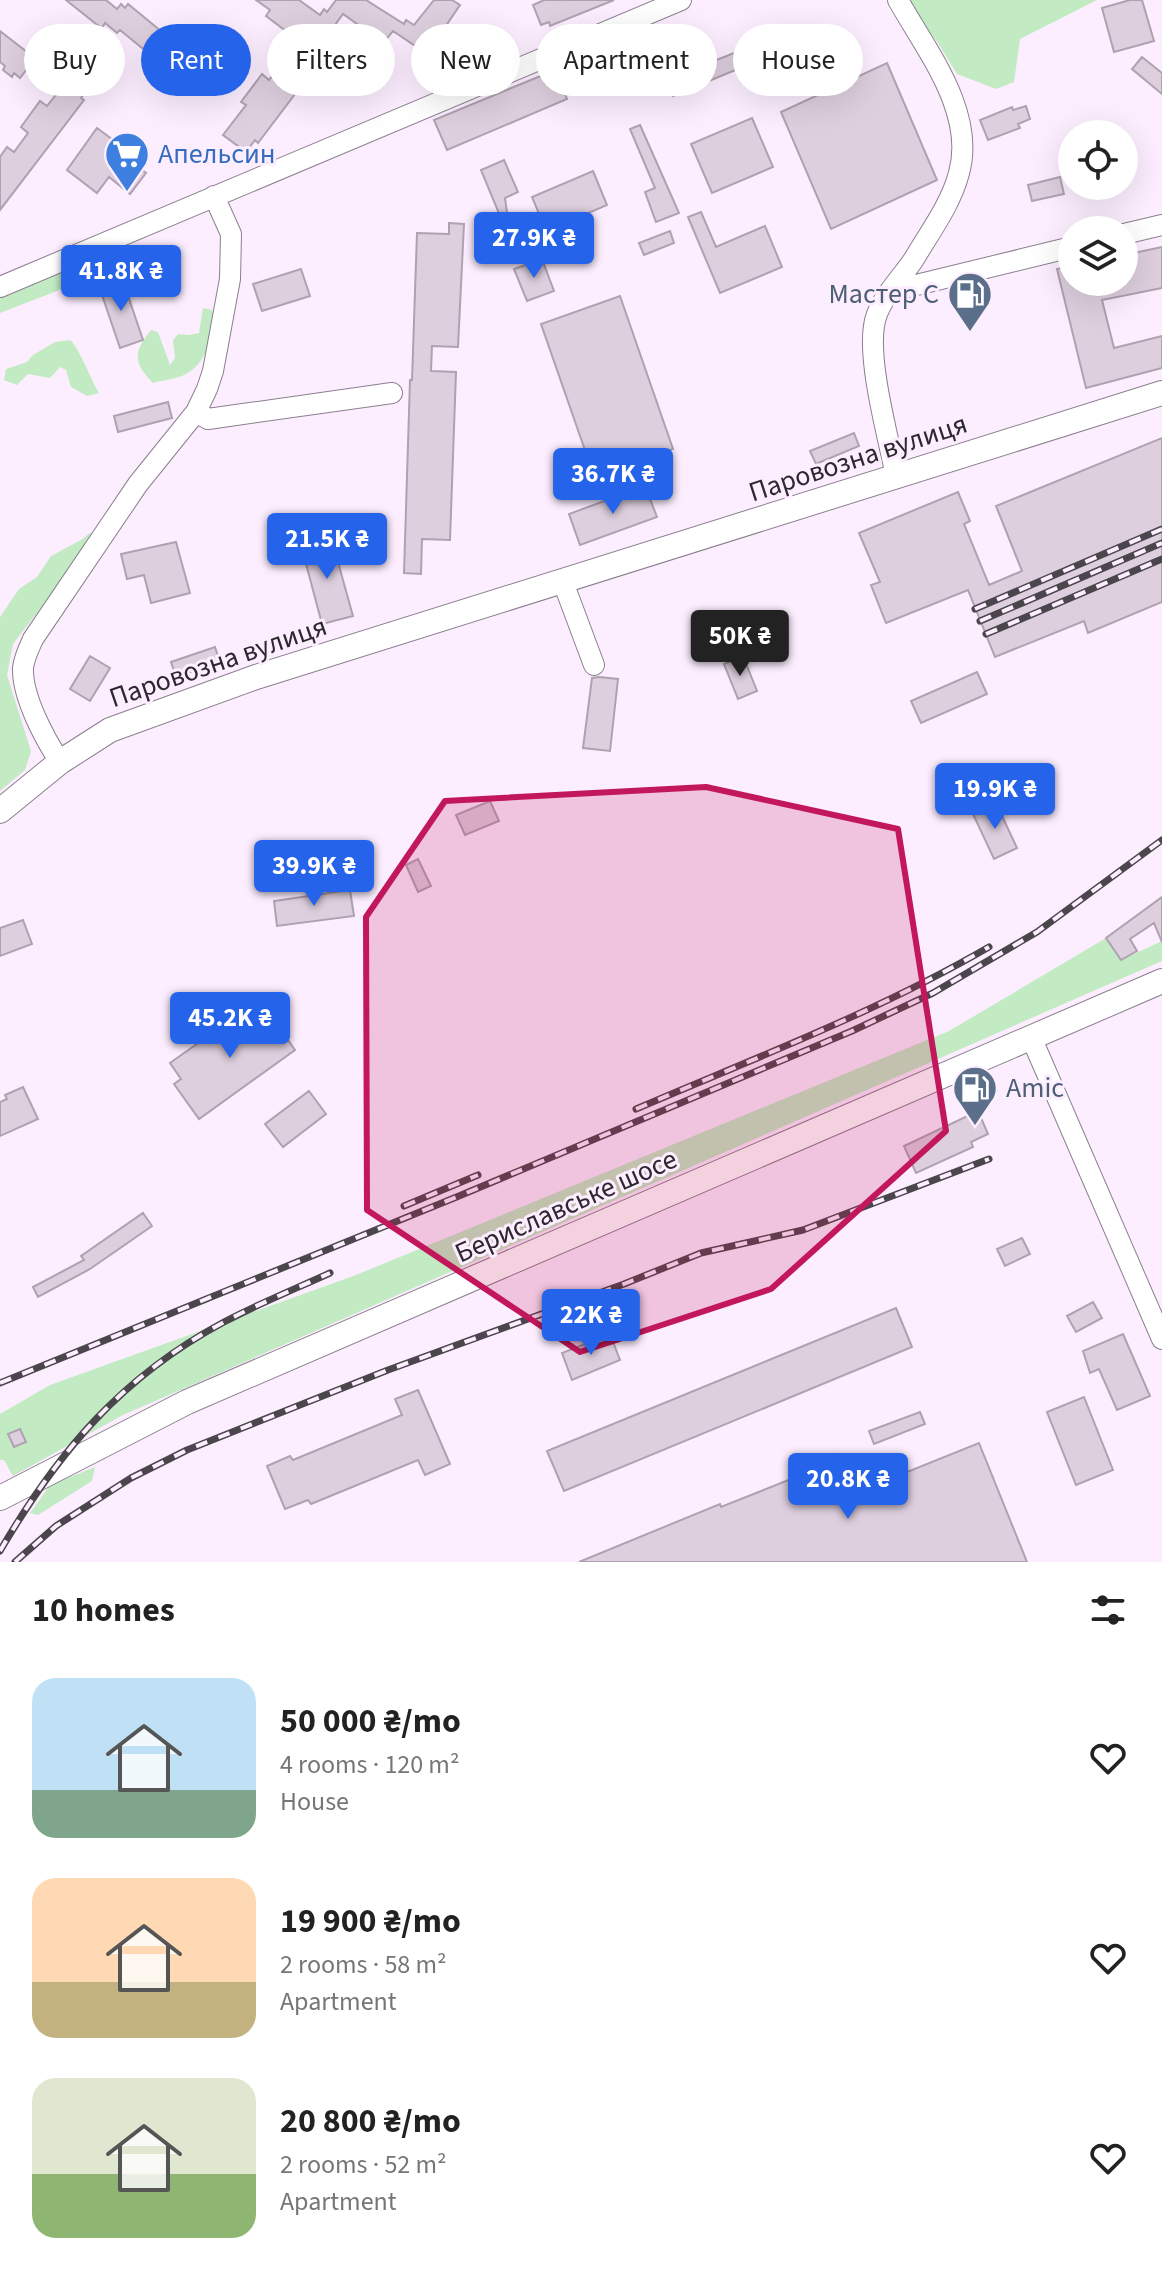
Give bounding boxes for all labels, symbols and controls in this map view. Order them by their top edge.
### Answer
chip: Buy [24,24,125,96]
chip: Rent [141,24,251,96]
chip: Filters [267,24,395,96]
chip: New [411,24,520,96]
chip: Apartment [536,24,717,96]
chip: House [733,24,863,96]
map controls [1058,120,1138,296]
button: locate [1058,120,1138,200]
supermarket icon: Апельсин [103,130,151,193]
place label: Апельсин [158,134,276,174]
pin: 27.9K ₴ [460,212,608,280]
button: layers [1058,216,1138,296]
text: 27.9K ₴ [492,219,576,256]
pin: 41.8K ₴ [47,245,195,313]
text: 41.8K ₴ [79,252,163,289]
fuel station icon: Мастер С [946,270,994,333]
place label: Мастер С [829,274,939,314]
street label: Паровозна вулиця [744,404,972,512]
pin: 36.7K ₴ [539,448,687,516]
text: 36.7K ₴ [571,455,655,492]
pin: 21.5K ₴ [253,513,401,581]
text: 21.5K ₴ [285,520,369,557]
street label: Паровозна вулиця [104,606,332,718]
pin: 50K ₴ [684,610,796,678]
text: 50K ₴ [709,617,771,654]
pin: 19.9K ₴ [921,763,1069,831]
text: 19.9K ₴ [953,770,1037,807]
pin: 39.9K ₴ [240,840,388,908]
text: 39.9K ₴ [272,847,356,884]
pin: 45.2K ₴ [156,992,304,1060]
text: 45.2K ₴ [188,999,272,1036]
fuel station icon: Amic [951,1064,999,1127]
place label: Amic [1006,1068,1064,1108]
street label: Бериславське шосе [449,1139,683,1273]
pin: 22K ₴ [535,1289,647,1357]
text: 22K ₴ [560,1296,622,1333]
pin: 20.8K ₴ [774,1453,922,1521]
text: 20.8K ₴ [806,1460,890,1497]
text: 10 homes [32,1586,175,1635]
icon: filters [1086,1588,1130,1632]
text: 50 000 ₴/mo [280,1697,461,1746]
icon: home [96,1710,192,1806]
icon: heart [1086,1736,1130,1780]
text: 4 rooms · 120 m² [280,1746,459,1783]
text: House [280,1783,349,1820]
text: 19 900 ₴/mo [280,1897,461,1946]
icon: home [96,1910,192,2006]
icon: heart [1086,1936,1130,1980]
text: 2 rooms · 58 m² [280,1946,447,1983]
text: Apartment [280,1983,397,2020]
text: 20 800 ₴/mo [280,2097,461,2146]
icon: home [96,2110,192,2206]
icon: heart [1086,2136,1130,2180]
text: 2 rooms · 52 m² [280,2146,447,2183]
text: Apartment [280,2183,397,2220]

